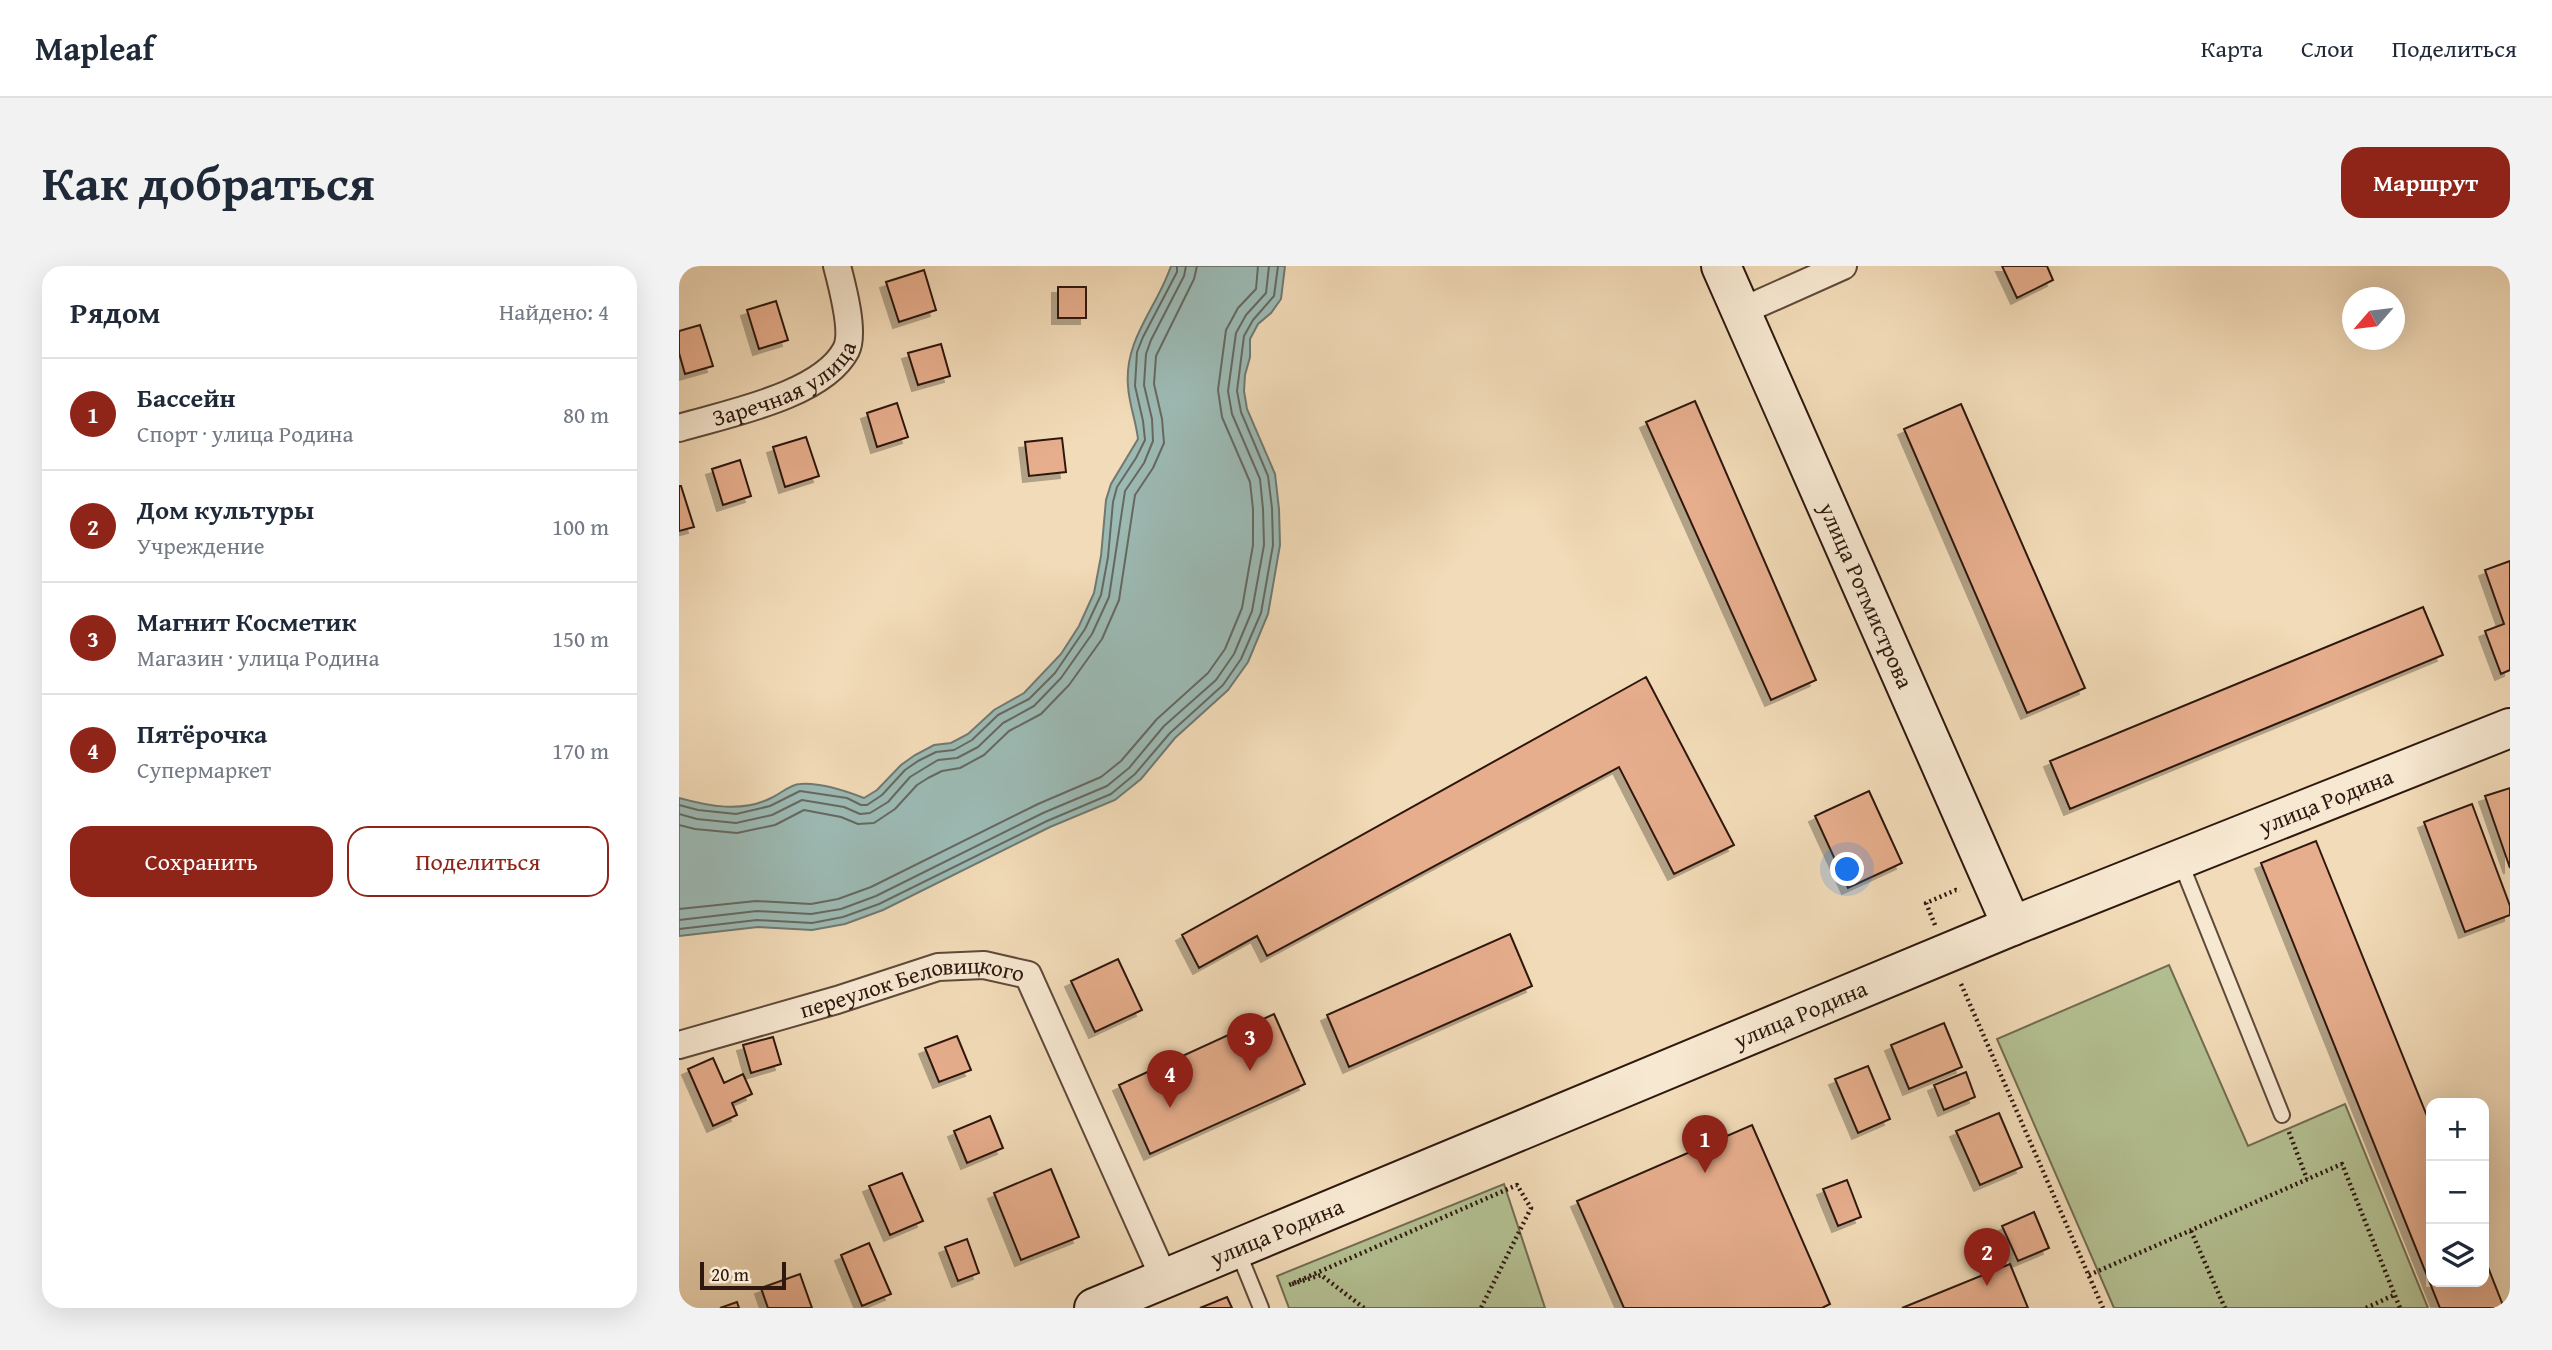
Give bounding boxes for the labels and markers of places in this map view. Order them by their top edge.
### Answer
pin: 3 [1227,1013,1273,1071]
pin: 4 [1147,1050,1193,1108]
pin: 1 [1682,1115,1728,1173]
pin: 2 [1964,1228,2010,1286]

